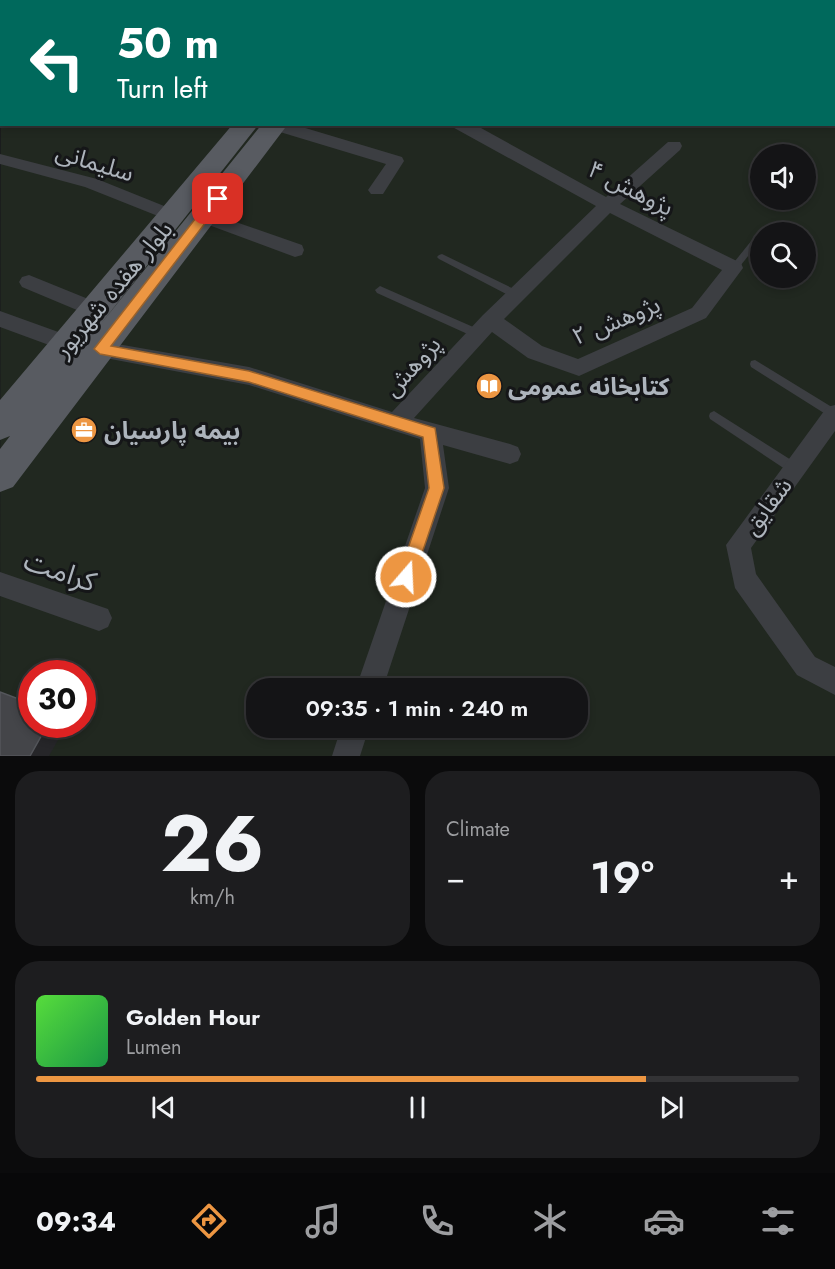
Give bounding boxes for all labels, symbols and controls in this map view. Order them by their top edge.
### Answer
text: 50 m [117,13,219,74]
icon: left [18,24,96,102]
text: Turn left [117,69,207,108]
street label: سلیمانی [52,134,138,190]
map controls [750,144,816,288]
button: sound [750,144,816,210]
street label: پژوهش ۴ [582,151,680,225]
pin [192,173,243,224]
icon: arrive [201,182,234,215]
street label: بلوار هفده شهریور [45,213,181,366]
button: search [750,222,816,288]
street label: پژوهش ۲ [567,286,665,354]
street label: پژوهش [375,328,449,404]
place label: کتابخانه عمومی [508,369,671,404]
library icon: کتابخانه عمومی [474,371,504,401]
place label: بیمه پارسیان [104,413,240,448]
office icon: بیمه پارسیان [69,415,99,445]
street label: شقایق [734,470,800,542]
street label: کرامت [18,540,102,603]
position arrow [374,545,438,609]
speed limit sign: 30 [18,660,96,738]
text: 09:35 · 1 min · 240 m [306,692,528,724]
text: 26 [161,788,264,900]
text: Climate [446,815,510,844]
text: 19° [590,845,654,910]
text: − [446,854,465,901]
text: + [779,854,799,901]
text: km/h [190,883,235,912]
text: Golden Hour [126,1001,260,1033]
text: Lumen [126,1033,182,1062]
icon: previous [147,1091,180,1124]
icon: pause [401,1091,434,1124]
icon: next [655,1091,688,1124]
icon: directions [188,1200,230,1242]
icon: music [302,1200,344,1242]
icon: phone [416,1200,458,1242]
icon: climate [529,1200,571,1242]
icon: car [643,1200,685,1242]
icon: filters [757,1200,799,1242]
text: 09:34 [36,1202,116,1241]

